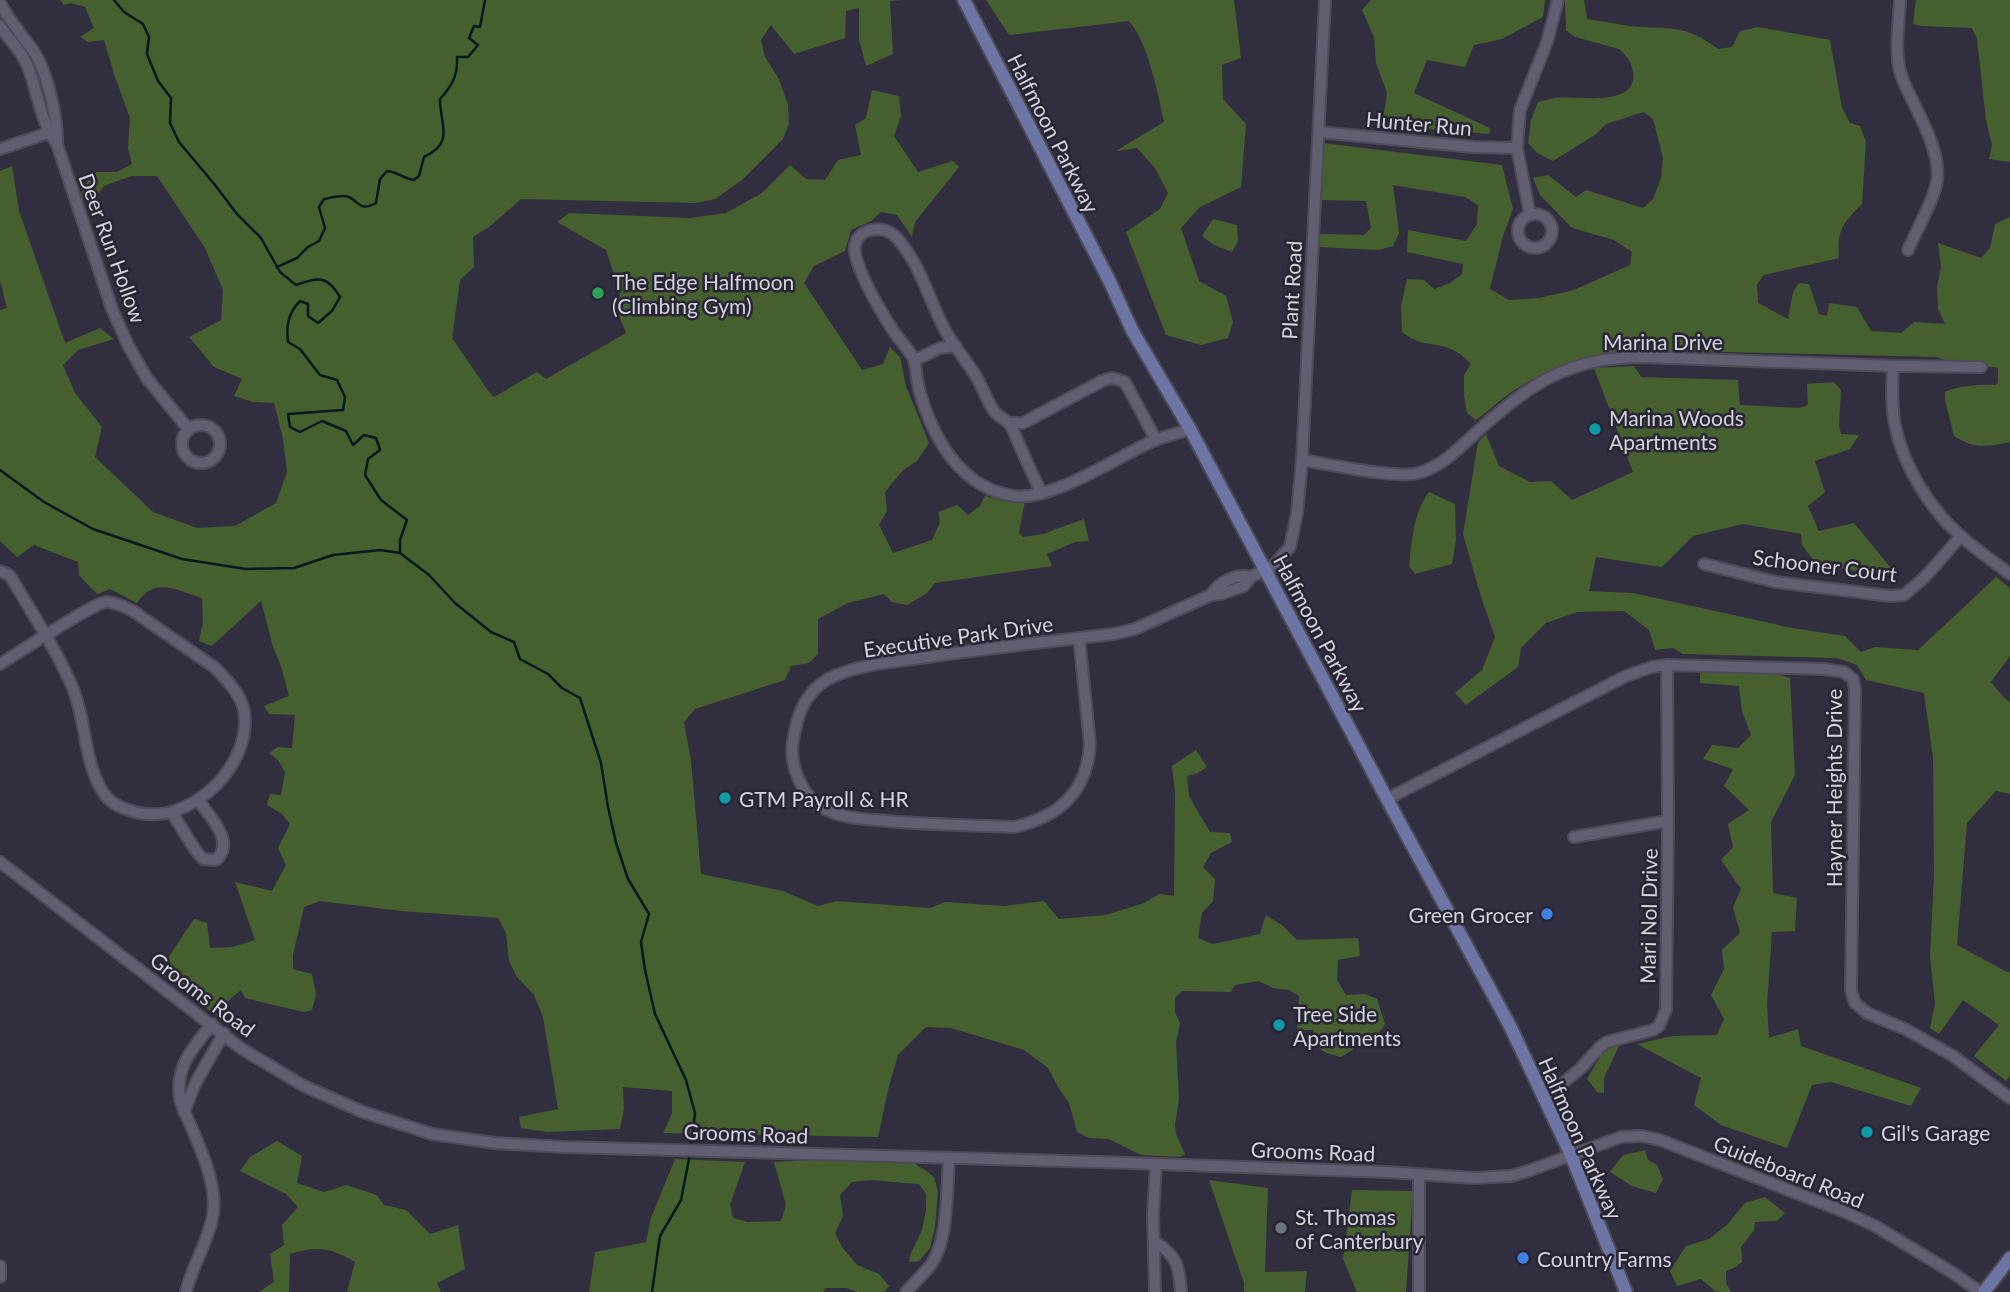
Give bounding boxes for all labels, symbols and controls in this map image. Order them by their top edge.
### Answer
street label: Halfmoon Parkway [1003,49,1105,217]
street label: Hunter Run [1365,106,1473,140]
street label: Deer Run Hollow [74,170,152,327]
street label: Plant Road [1276,240,1306,340]
place label: The Edge Halfmoon (Climbing Gym) [612,269,794,318]
marker: The Edge Halfmoon (Climbing Gym) [590,285,606,301]
street label: Marina Drive [1603,329,1723,354]
place label: Marina Woods Apartments [1609,405,1744,454]
marker: Marina Woods Apartments [1587,421,1603,437]
street label: Schooner Court [1752,544,1899,586]
street label: Halfmoon Parkway [1269,550,1373,716]
street label: Executive Park Drive [862,610,1054,662]
street label: Hayner Heights Drive [1821,689,1846,887]
place label: GTM Payroll & HR [739,786,910,811]
marker: GTM Payroll & HR [717,790,733,806]
street label: Mari Nol Drive [1634,848,1662,984]
place label: Green Grocer [1408,902,1533,927]
marker: Green Grocer [1539,906,1555,922]
street label: Grooms Road [146,947,260,1041]
place label: Tree Side Apartments [1293,1001,1401,1050]
marker: Tree Side Apartments [1271,1017,1287,1033]
street label: Halfmoon Parkway [1534,1053,1628,1223]
street label: Grooms Road [683,1118,809,1148]
place label: Gil's Garage [1881,1120,1990,1145]
marker: Gil's Garage [1859,1124,1875,1140]
street label: Guideboard Road [1710,1129,1868,1213]
street label: Grooms Road [1250,1136,1376,1166]
place label: St. Thomas of Canterbury [1295,1204,1423,1253]
marker: St. Thomas of Canterbury [1273,1220,1289,1236]
place label: Country Farms [1537,1246,1672,1271]
marker: Country Farms [1515,1250,1531,1266]

